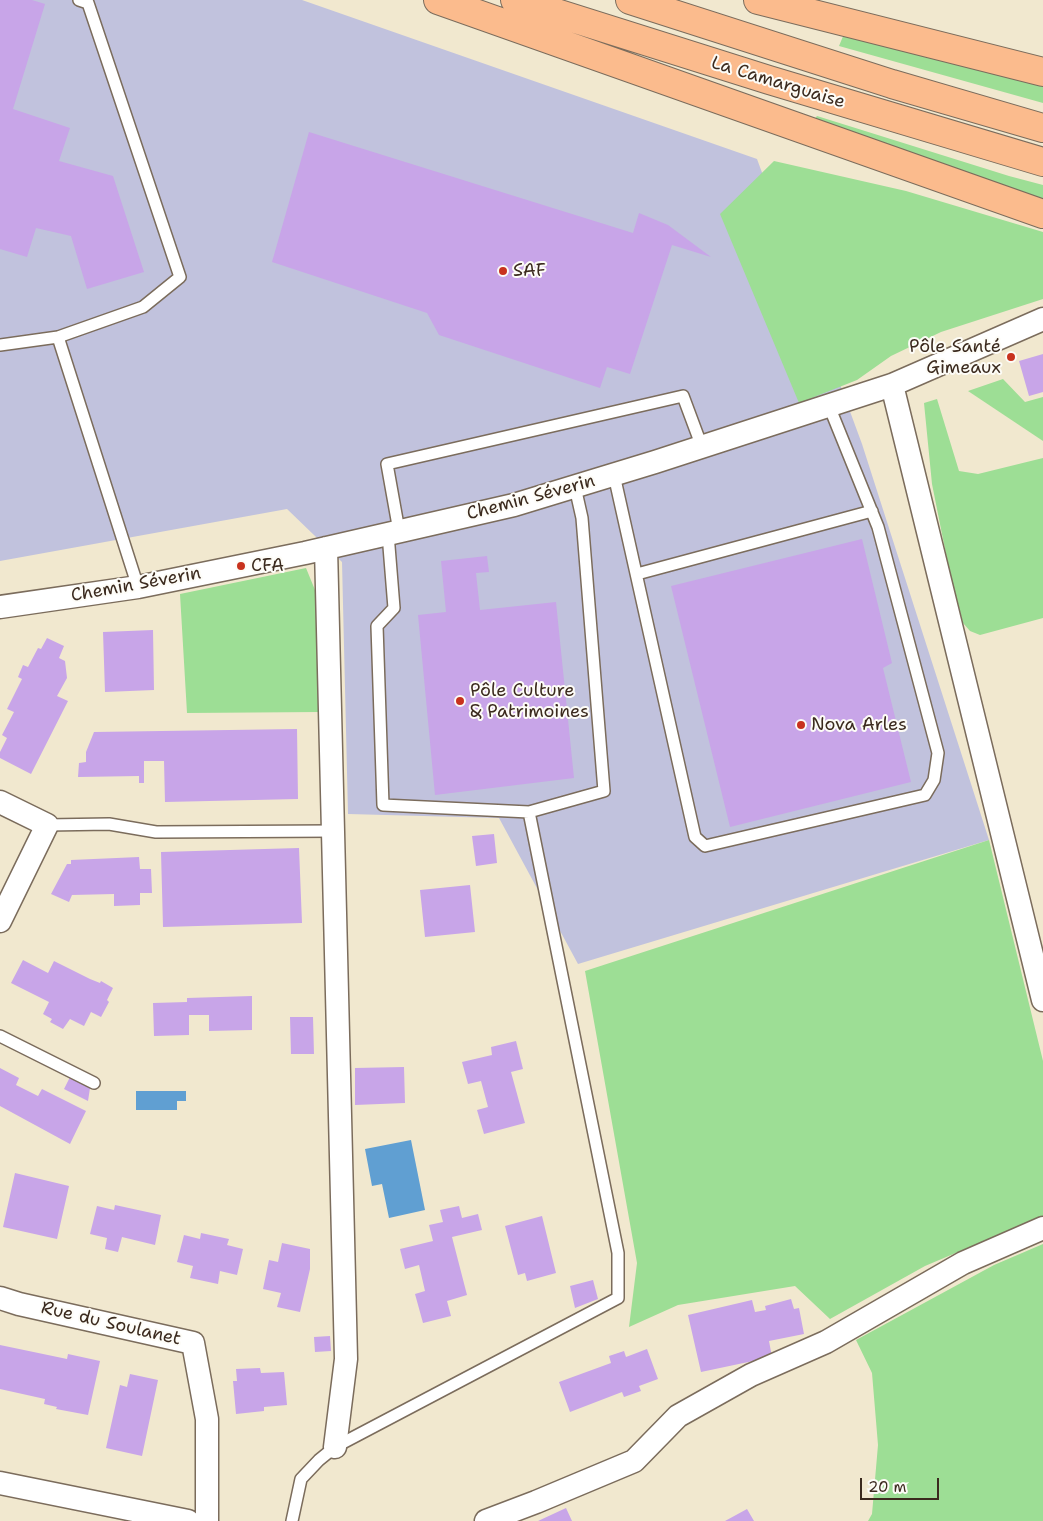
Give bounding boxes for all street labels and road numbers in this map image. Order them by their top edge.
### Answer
street label: La Camarguaise [708,52,848,114]
street label: Chemin Séverin [465,471,597,525]
street label: Chemin Séverin [69,563,203,607]
street label: Rue du Soulanet [39,1297,183,1351]

